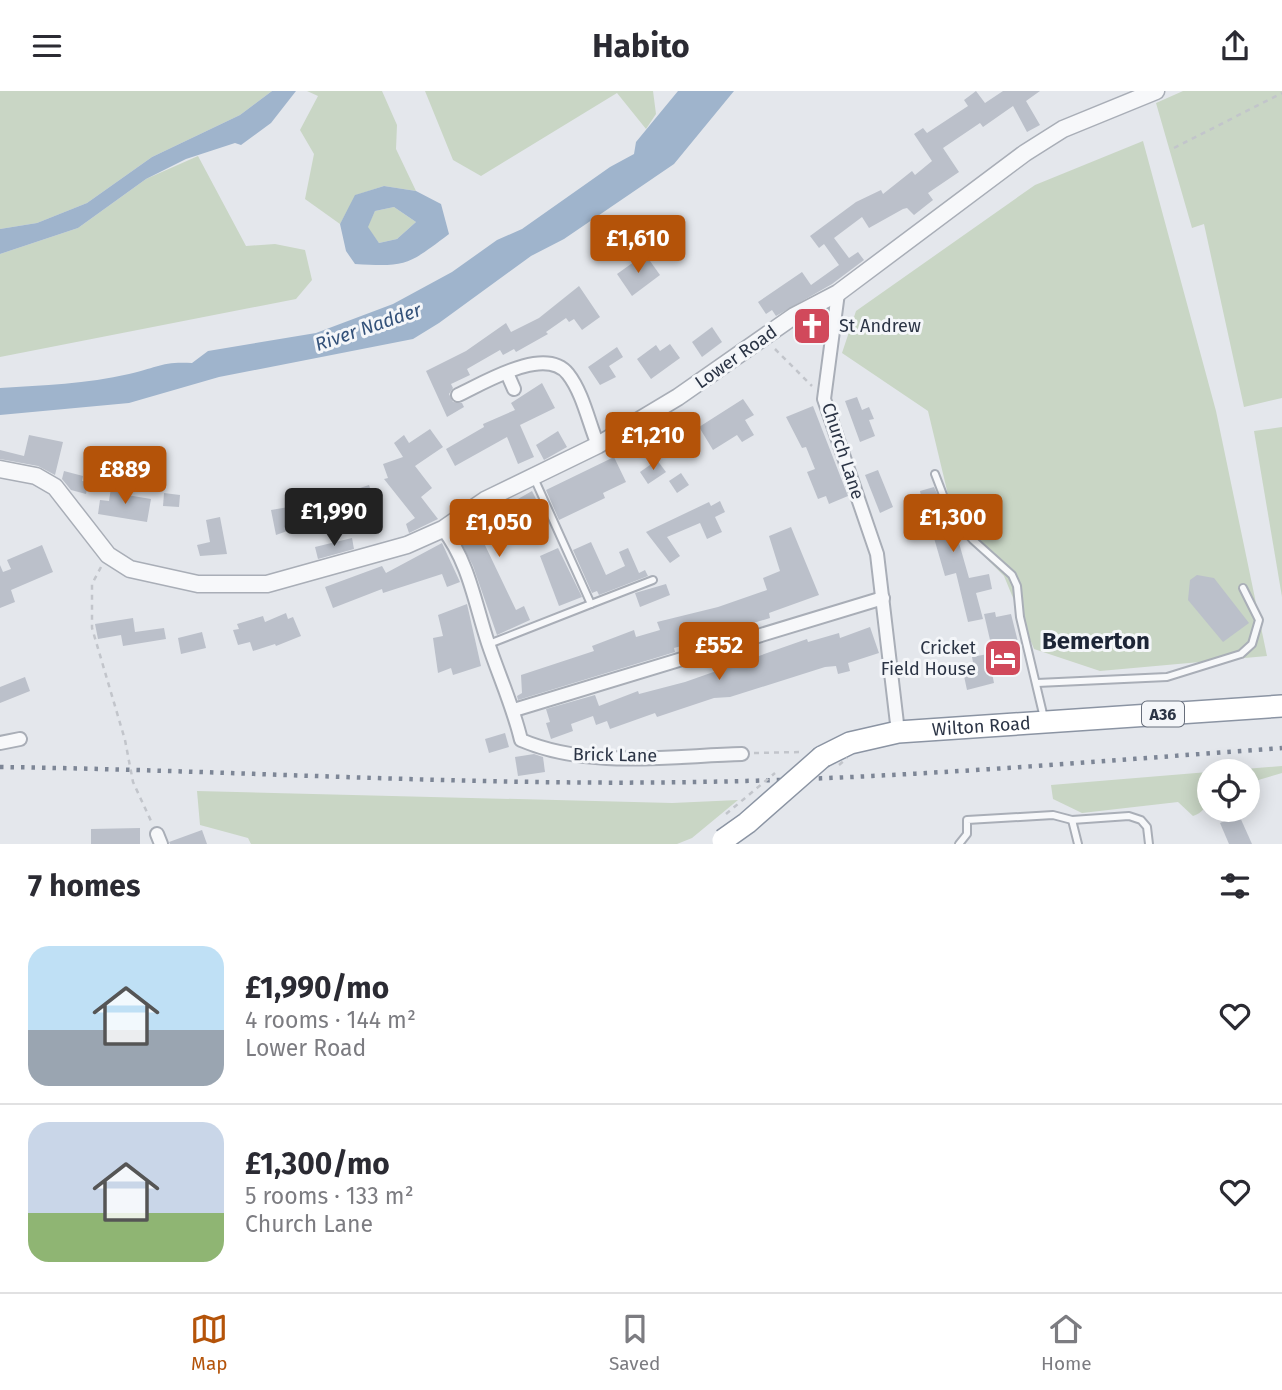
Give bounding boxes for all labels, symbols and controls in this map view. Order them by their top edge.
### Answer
icon: menu [28,27,66,65]
text: Habito [592,27,690,65]
icon: share [1216,27,1254,65]
pin: £1,610 [581,215,695,275]
text: £1,610 [606,224,670,252]
water label: River Nadder [312,298,425,356]
church icon: St Andrew [791,305,833,347]
place label: St Andrew [839,315,921,337]
street label: Lower Road [691,321,781,393]
street label: Church Lane [817,400,869,502]
pin: £1,210 [596,413,710,472]
text: £1,210 [621,421,685,449]
pin: £889 [84,447,166,506]
text: £889 [99,455,151,483]
pin: £1,990 [277,489,391,548]
pin: £1,300 [896,495,1010,554]
text: £1,990 [301,497,367,525]
pin: £1,050 [442,499,556,559]
text: £1,300 [920,503,986,531]
text: £1,050 [466,508,532,536]
pin: £552 [678,623,760,682]
district label: Bemerton [1042,627,1150,655]
text: £552 [695,631,743,659]
place label: Cricket Field House [881,637,976,680]
hotel icon: Cricket Field House [982,637,1024,679]
road number: A36 [1142,701,1184,727]
street label: Wilton Road [931,712,1031,741]
street label: Brick Lane [573,743,657,767]
map controls [1197,759,1260,822]
button: locate [1197,759,1260,822]
icon: filters [1216,867,1254,905]
text: 7 homes [28,868,140,904]
text: £1,990/mo [245,970,389,1006]
icon: home [84,974,168,1058]
icon: heart [1216,997,1254,1035]
text: 4 rooms · 144 m² [245,1006,416,1034]
text: Lower Road [245,1034,366,1062]
text: £1,300/mo [245,1146,390,1182]
icon: home [84,1150,168,1234]
icon: heart [1216,1173,1254,1211]
text: 5 rooms · 133 m² [245,1182,414,1210]
text: Church Lane [245,1210,373,1238]
tab: Map [190,1310,228,1375]
tab: Saved [609,1310,660,1375]
tab: Home [1041,1310,1092,1375]

